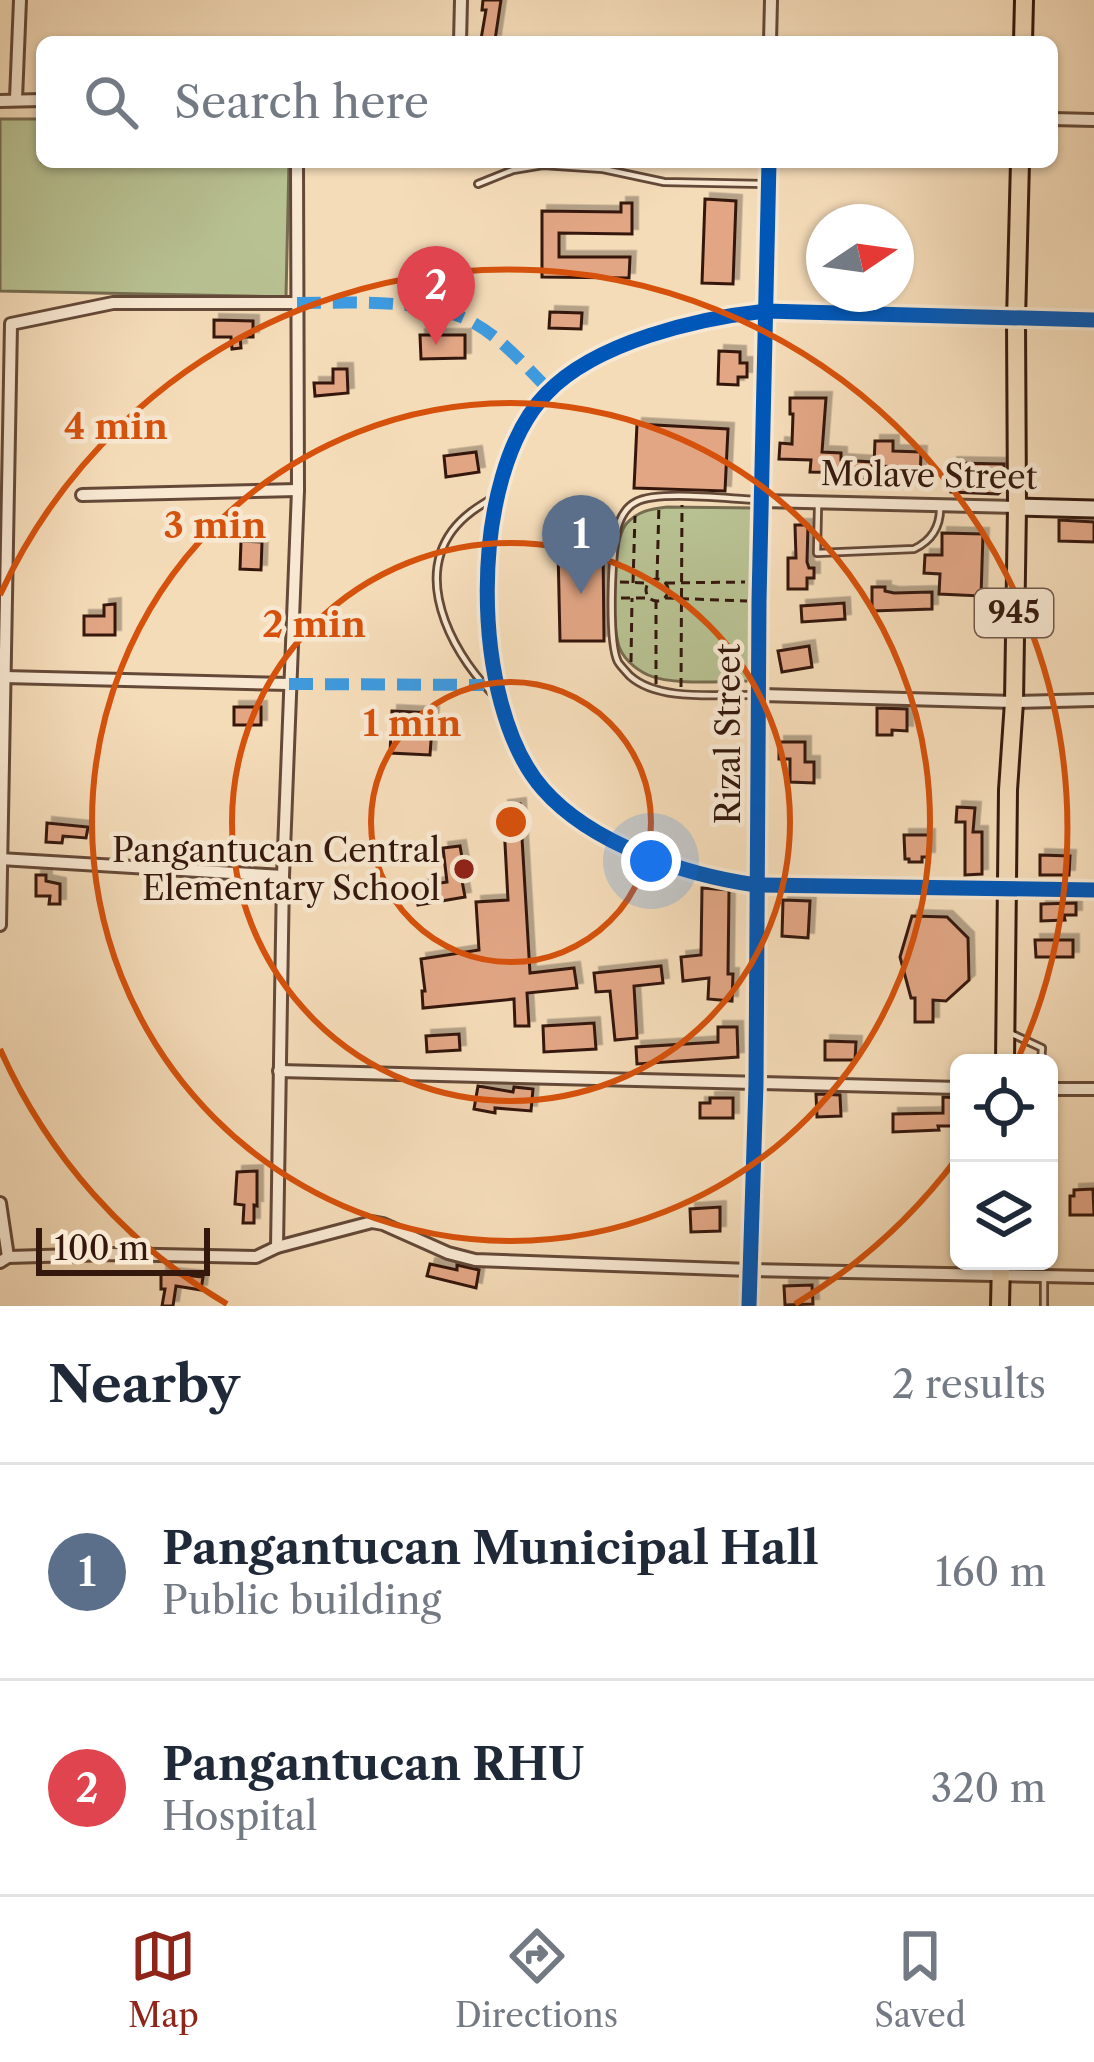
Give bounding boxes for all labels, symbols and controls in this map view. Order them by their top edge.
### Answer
search box [36,36,1058,168]
icon: search [78,69,144,135]
text: Search here [174,74,429,130]
north arrow [806,204,914,312]
pin: 2 [397,246,475,345]
text: 4 min [64,404,168,448]
street label: Molave Street [820,453,1038,498]
pin: 1 [542,495,620,594]
text: 3 min [164,503,267,547]
road number: 945 [975,589,1053,637]
text: 2 min [262,602,366,646]
street label: Rizal Street [708,643,749,824]
text: 1 min [363,701,462,745]
centre of rings [490,801,532,843]
place label: Pangantucan Central Elementary School [112,830,440,909]
your location [621,831,681,891]
marker: Pangantucan Central Elementary School [451,856,477,882]
map controls [950,1054,1058,1270]
button: locate [950,1054,1058,1162]
button: layers [950,1162,1058,1270]
scale bar [36,1222,210,1275]
text: 100 m [54,1228,149,1269]
text: Nearby [48,1353,240,1415]
text: 2 results [892,1360,1046,1408]
text: Pangantucan Municipal Hall [162,1520,819,1576]
text: 1 [78,1548,96,1596]
text: 160 m [935,1548,1046,1596]
text: Public building [162,1576,441,1624]
text: Pangantucan RHU [162,1736,585,1792]
text: 2 [75,1764,99,1812]
text: 320 m [931,1764,1046,1812]
text: Hospital [162,1792,317,1840]
tab: Map [128,1923,199,2036]
tab: Directions [455,1923,618,2036]
tab: Saved [874,1923,966,2036]

